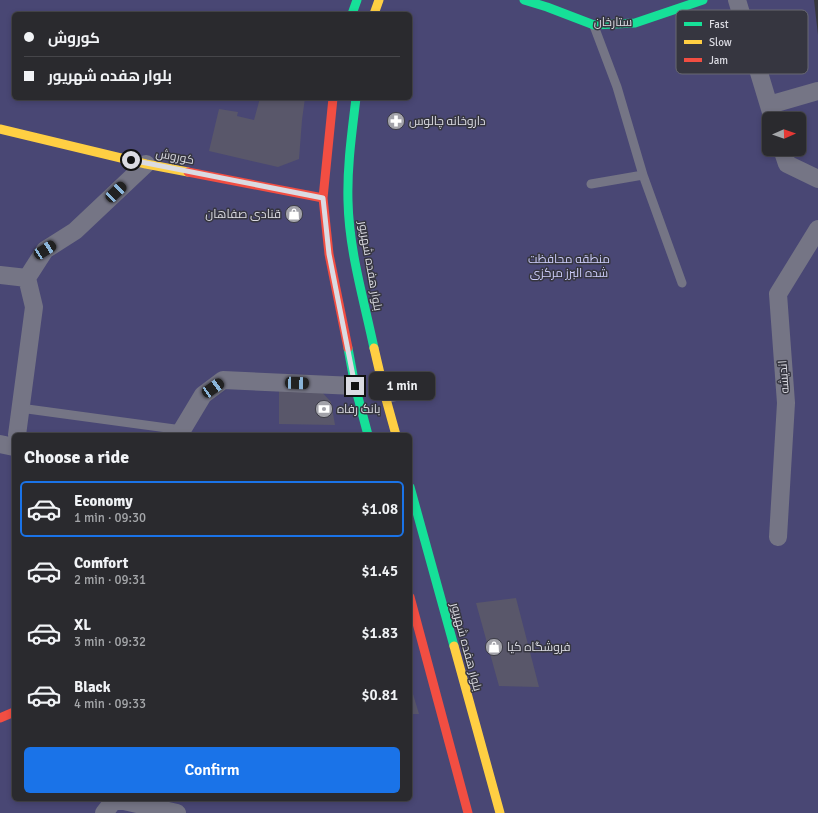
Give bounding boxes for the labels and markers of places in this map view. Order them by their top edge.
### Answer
pharmacy icon: داروخانه چالوس [386,111,406,131]
place label: داروخانه چالوس [409,114,486,130]
shop icon: قنادی صفاهان [284,204,304,224]
place label: قنادی صفاهان [205,207,281,222]
bank icon: بانک رفاه [314,399,334,419]
place label: بانک رفاه [337,402,380,417]
shop icon: فروشگاه کیا [484,637,504,657]
place label: فروشگاه کیا [507,640,571,655]

